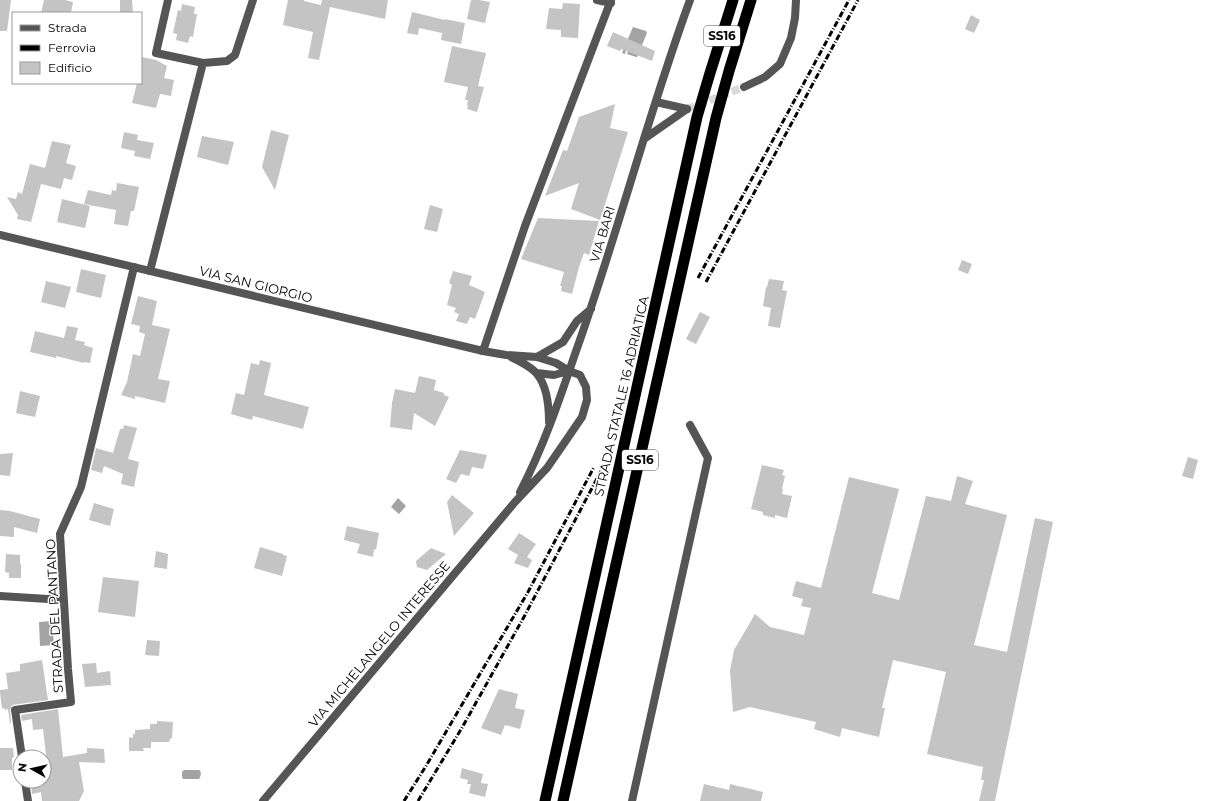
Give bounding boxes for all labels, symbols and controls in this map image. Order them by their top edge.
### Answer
legend [12,12,142,84]
text: Strada [48,20,87,35]
road number: SS16 [704,26,740,46]
text: Ferrovia [48,40,96,55]
text: Edificio [48,60,92,75]
street label: VIA BARI [586,204,618,264]
street label: VIA SAN GIORGIO [198,262,314,306]
street label: STRADA STATALE 16 ADRIATICA [590,294,652,498]
road number: SS16 [622,450,658,470]
street label: STRADA DEL PANTANO [42,538,66,693]
street label: VIA MICHELANGELO INTERESSE [305,558,453,730]
north arrow [12,749,52,789]
text: N [15,762,30,773]

